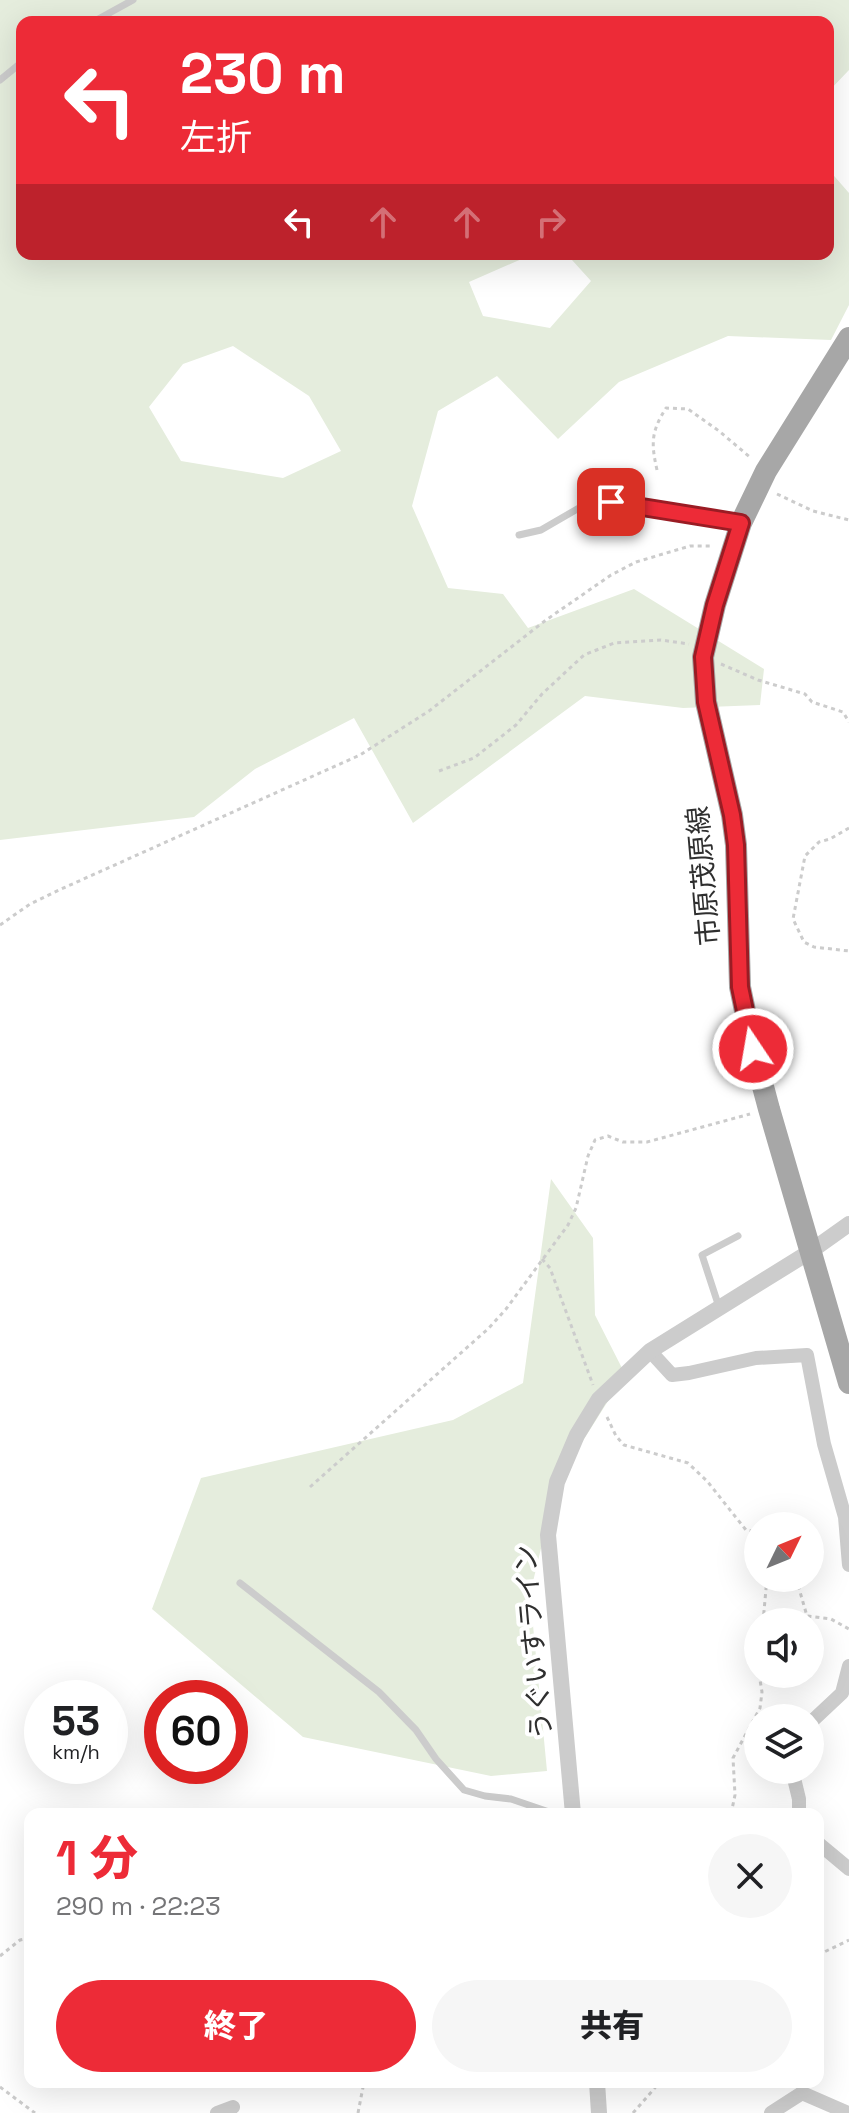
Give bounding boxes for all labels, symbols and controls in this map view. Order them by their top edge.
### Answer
text: 230 m [180,38,346,109]
icon: left [48,48,152,152]
text: 左折 [180,115,252,161]
icon: left [277,200,321,244]
icon: ahead [361,200,405,244]
icon: ahead [445,200,489,244]
icon: right [529,200,573,244]
pin [577,468,645,536]
icon: arrive [589,480,633,524]
street label: 市原茂原線 [679,805,727,947]
position arrow [711,1007,795,1091]
north arrow [744,1512,824,1592]
map controls [744,1512,824,1784]
street label: うぐいすライン [507,1543,559,1741]
button: sound [744,1608,824,1688]
speed limit sign: 60 [144,1680,248,1784]
text: 53 [52,1696,100,1747]
button: layers [744,1704,824,1784]
text: km/h [52,1739,100,1765]
text: 1 分 [56,1828,138,1889]
button: close [708,1834,792,1918]
text: 290 m · 22:23 [56,1889,221,1923]
button: 終了 [56,1980,416,2072]
button: 共有 [432,1980,792,2072]

